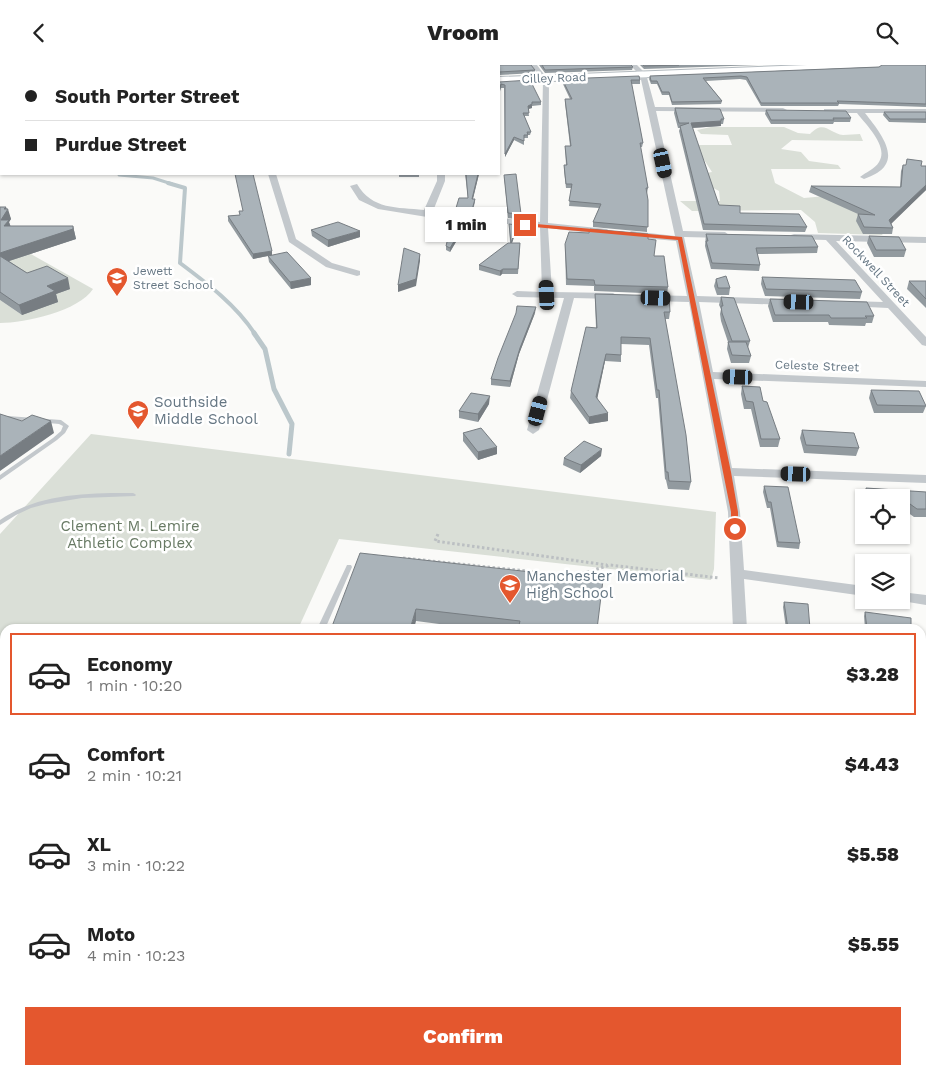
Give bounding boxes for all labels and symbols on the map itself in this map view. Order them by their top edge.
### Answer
street label: Cilley Road [521,70,587,86]
car [652,147,673,179]
callout: 1 min [425,207,508,243]
route end [514,214,536,236]
street label: Rockwell Street [839,232,913,310]
place label: Jewett Street School [133,264,213,292]
school or university icon: Jewett Street School [105,266,129,297]
car [538,280,555,310]
car [640,290,671,306]
car [783,294,814,310]
street label: Celeste Street [775,358,859,374]
car [722,369,753,385]
place label: Southside Middle School [154,393,258,428]
car [526,395,549,427]
school or university icon: Southside Middle School [126,399,150,430]
car [780,466,811,482]
park label: Clement M. Lemire Athletic Complex [60,517,200,552]
route start [724,518,746,540]
place label: Manchester Memorial High School [526,567,685,602]
school or university icon: Manchester Memorial High School [498,573,522,604]

